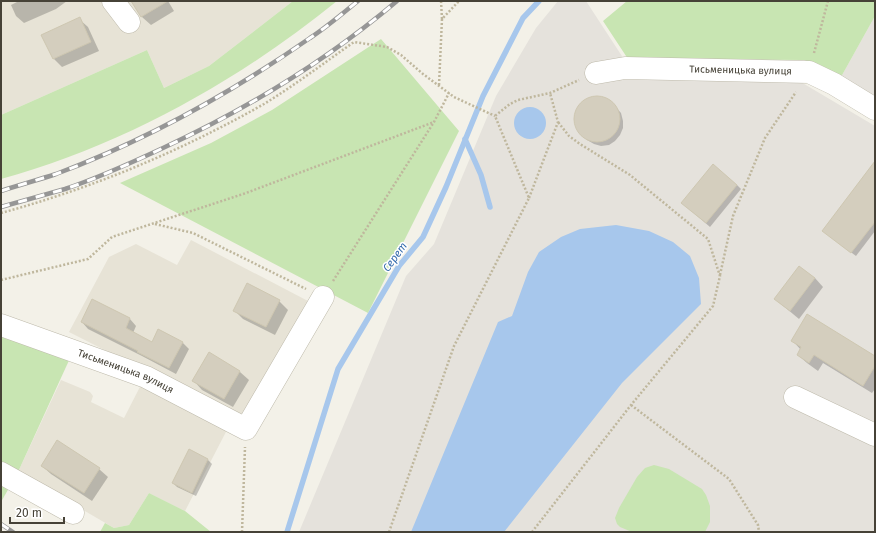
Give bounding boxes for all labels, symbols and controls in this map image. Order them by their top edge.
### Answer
street label: Тисьменицька вулиця [689,63,792,78]
water label: Серет [380,240,410,274]
street label: Тисьменицька вулиця [76,347,176,396]
scale bar [10,499,64,525]
text: 20 m [16,506,42,520]

